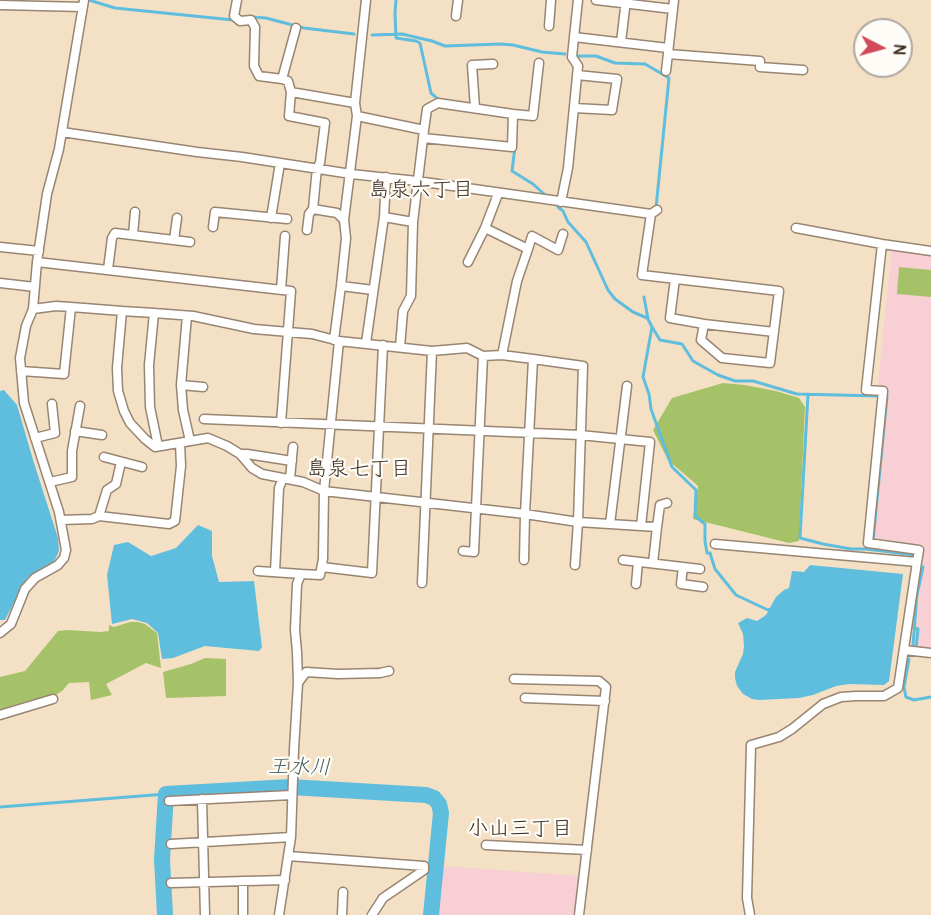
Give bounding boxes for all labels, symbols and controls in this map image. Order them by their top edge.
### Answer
north arrow [853,18,913,78]
text: N [888,43,909,56]
district label: 島泉六丁目 [369,178,473,204]
district label: 島泉七丁目 [307,457,411,483]
water label: 王水川 [267,755,331,781]
district label: 小山三丁目 [468,817,572,843]

